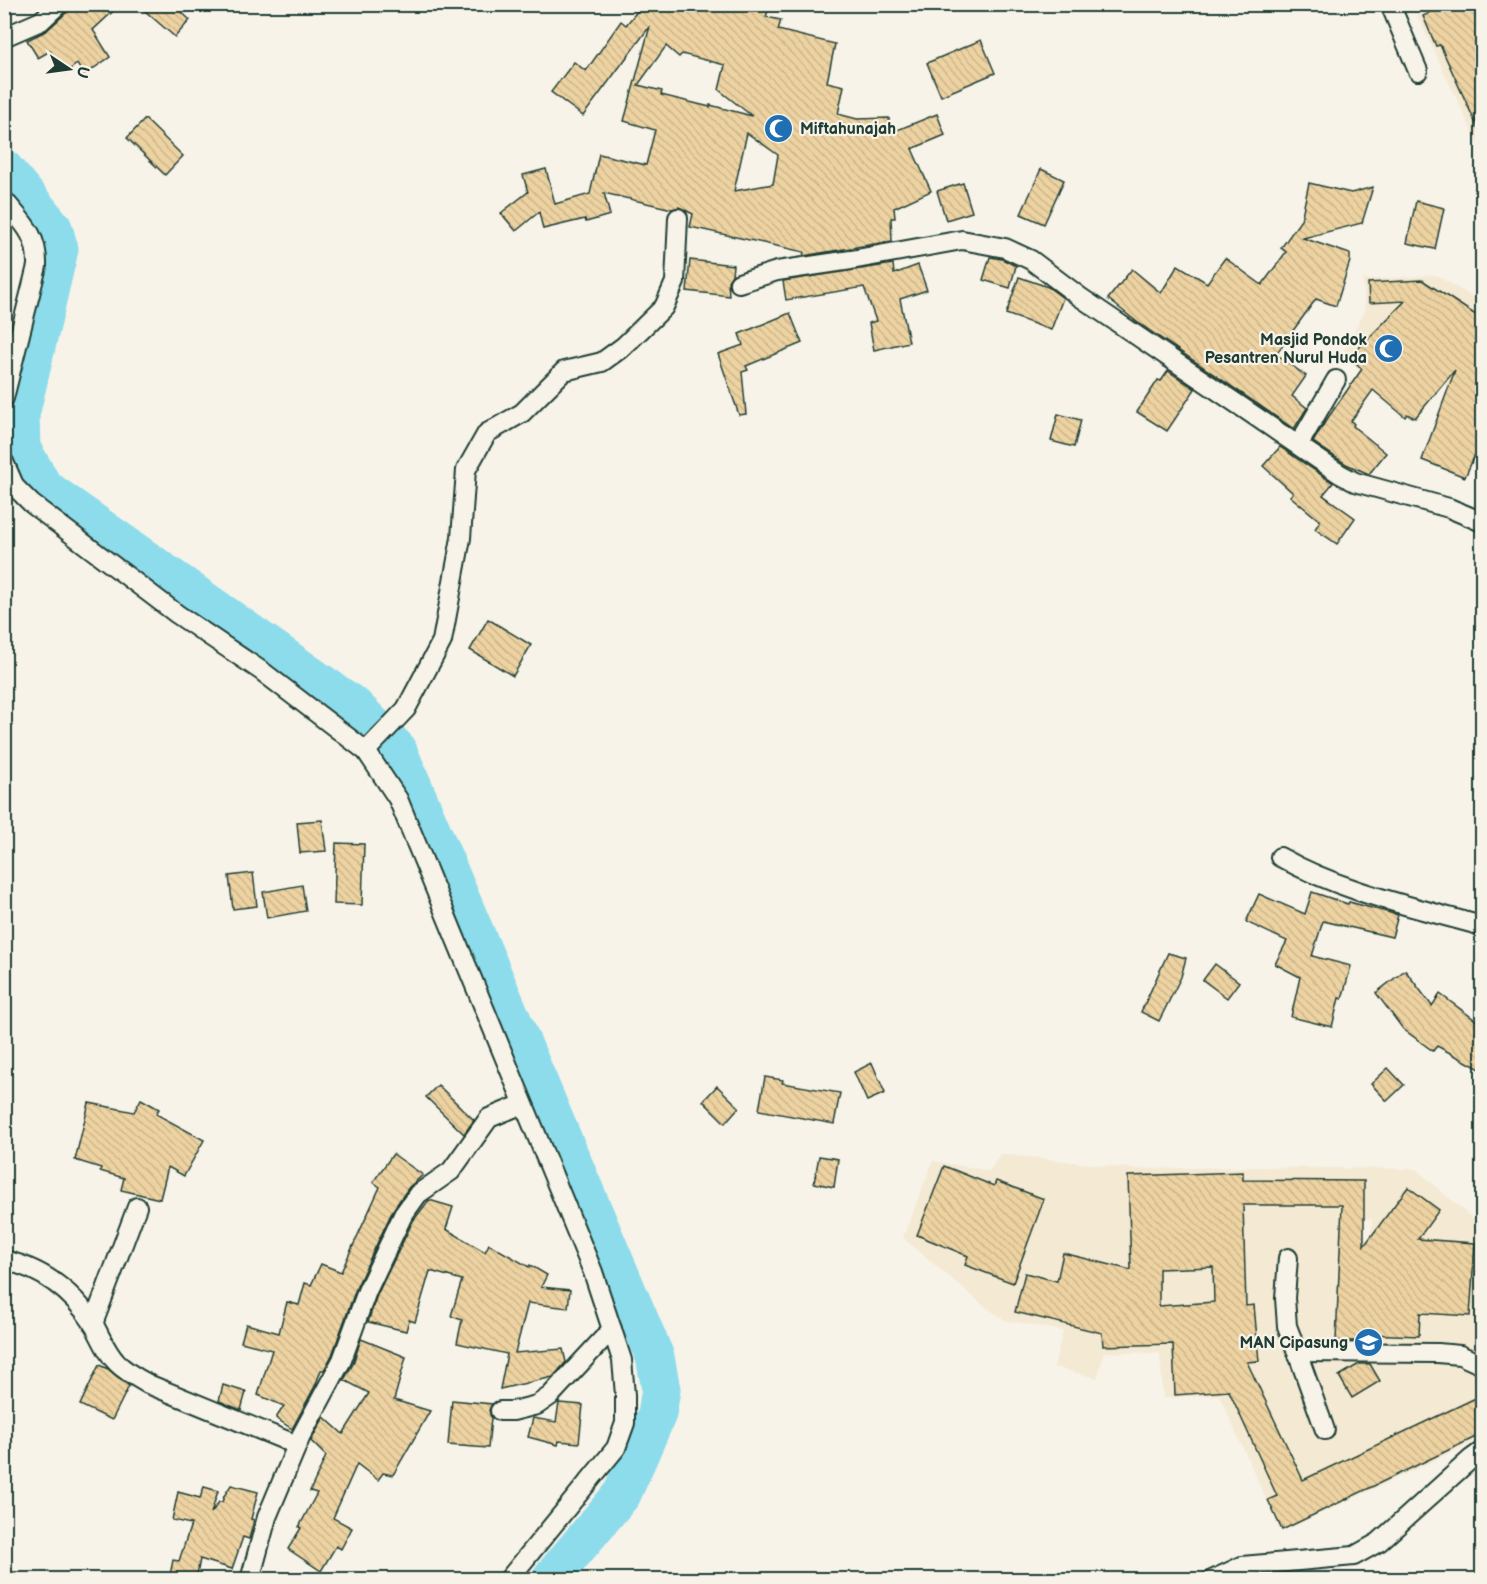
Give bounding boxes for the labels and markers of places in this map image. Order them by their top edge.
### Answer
mosque icon: Miftahunajah [763,113,795,145]
place label: Miftahunajah [800,120,896,139]
place label: Masjid Pondok Pesantren Nurul Huda [1205,331,1368,368]
mosque icon: Masjid Pondok Pesantren Nurul Huda [1372,333,1404,365]
school or university icon: MAN Cipasung [1353,1327,1385,1359]
place label: MAN Cipasung [1240,1334,1348,1353]

